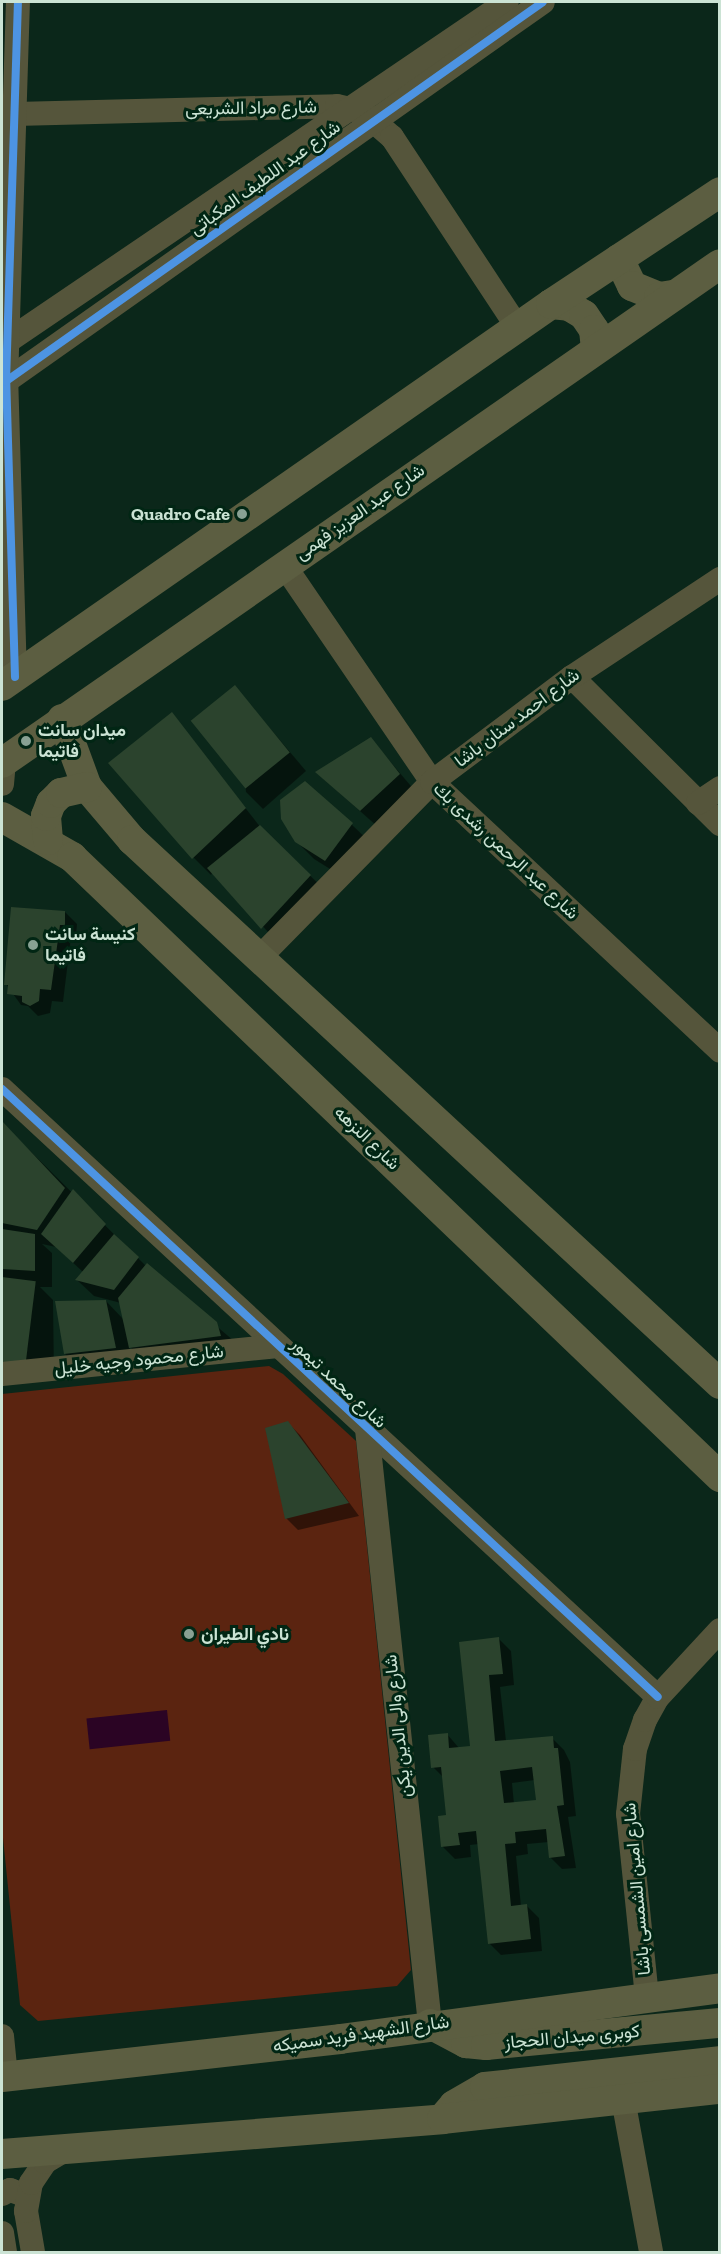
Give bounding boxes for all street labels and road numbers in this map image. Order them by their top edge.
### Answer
street label: شارع مراد الشريعى [185,96,317,120]
street label: شارع عبد اللطيف المكباتى [185,116,345,240]
street label: شارع عبد العزيز فهمى [291,459,429,565]
street label: شارع احمد سنان باشا [450,664,584,772]
street label: شارع عبد الرحمن رشدى بك [429,778,583,924]
street label: شارع النزهه [330,1101,404,1175]
street label: شارع محمد تيمور [287,1333,391,1433]
street label: شارع محمود وجيه خليل [53,1340,225,1380]
street label: شارع والى الدين يكن [380,1654,416,1798]
street label: شارع امين الشمسى باشا [619,1802,655,1976]
street label: شارع الشهيد فريد سميكه [271,2011,451,2057]
street label: كوبرى ميدان الحجاز [503,2020,641,2054]

